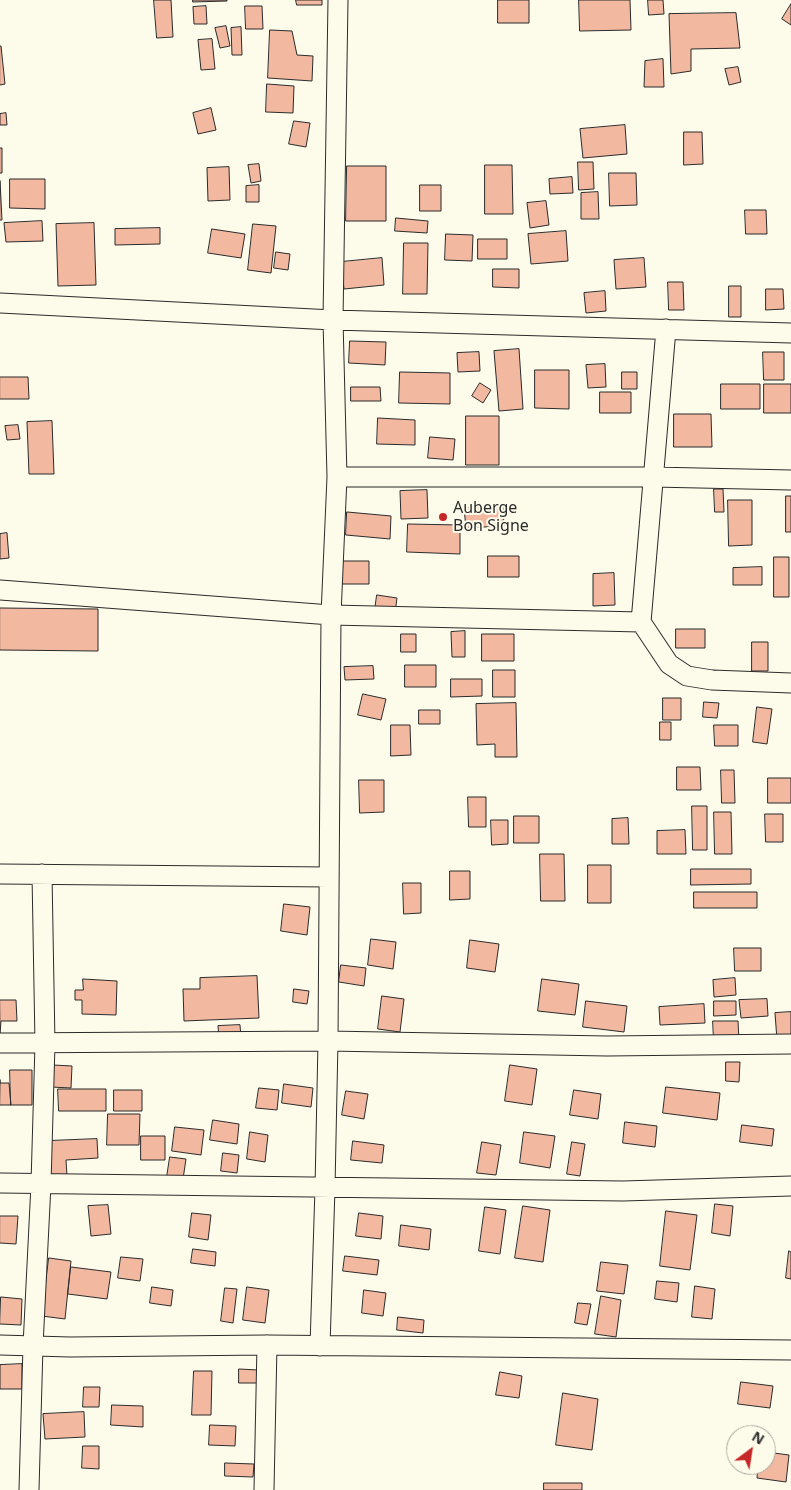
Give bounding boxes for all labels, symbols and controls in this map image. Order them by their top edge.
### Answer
place label: Auberge Bon Signe [453,498,529,536]
marker: Auberge Bon Signe [437,511,449,523]
north arrow [726,1425,776,1475]
text: N [749,1426,768,1449]

